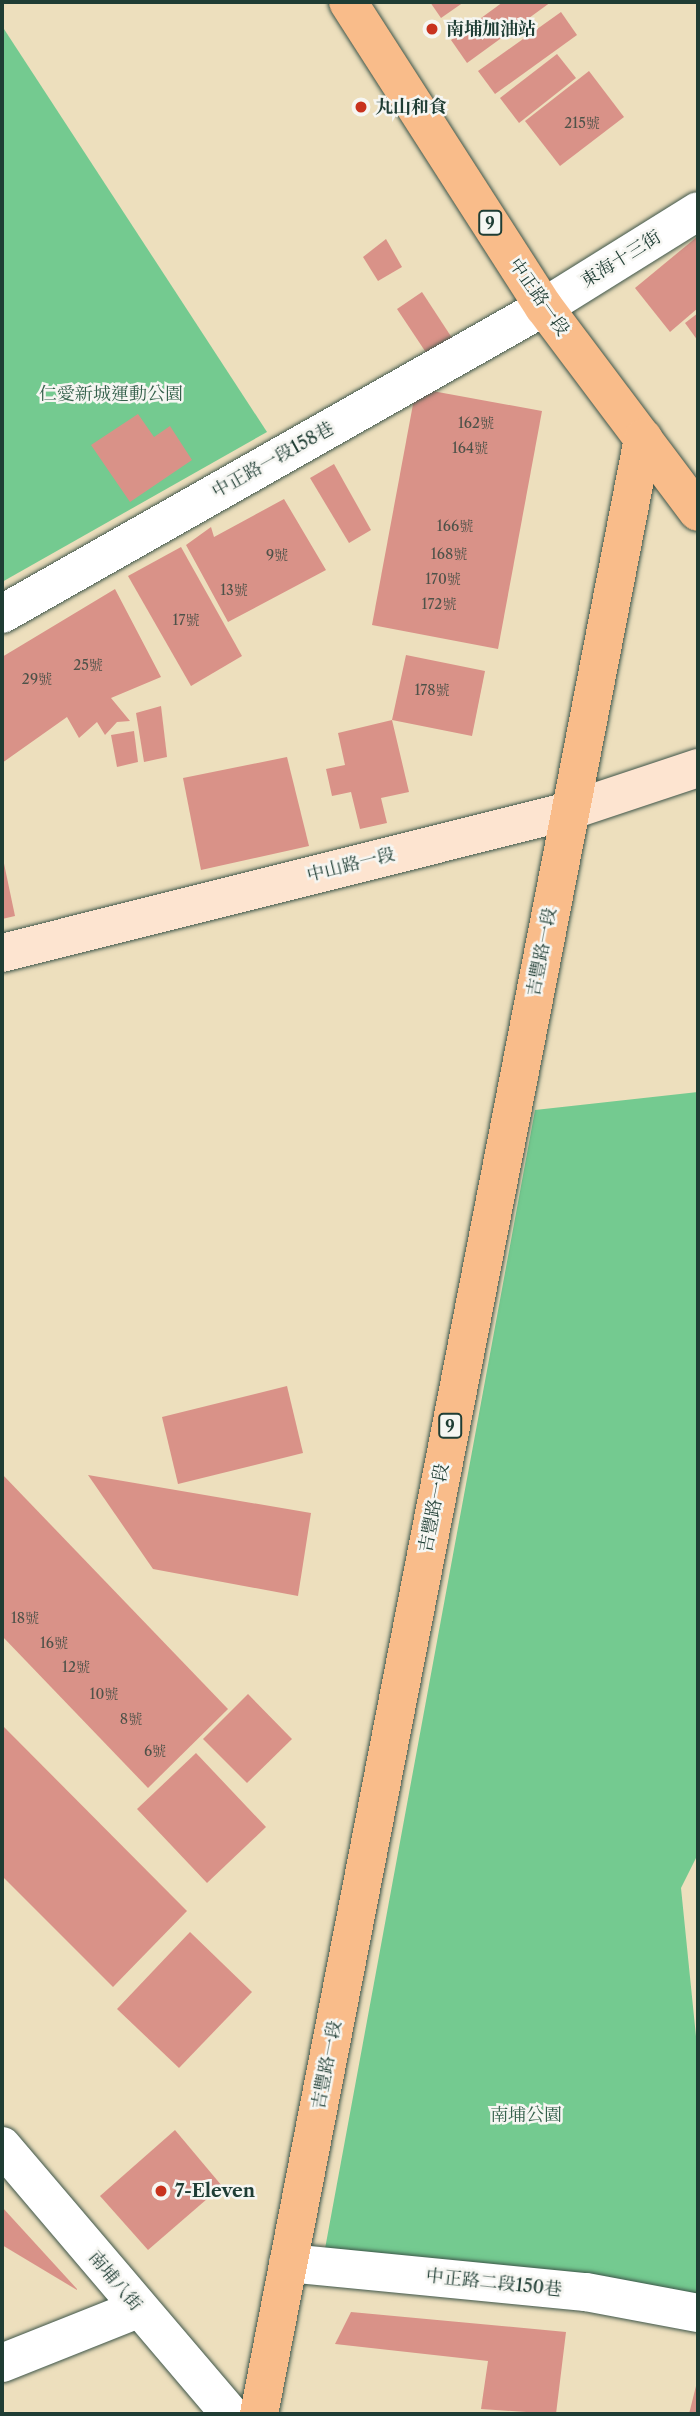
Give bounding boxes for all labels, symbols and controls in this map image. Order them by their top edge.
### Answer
place label: 南埔加油站 [446,18,536,40]
marker: 南埔加油站 [424,21,440,37]
place label: 丸山和食 [375,96,447,118]
marker: 丸山和食 [353,99,369,115]
house number: 215號 [564,115,600,131]
road number: 9 [478,210,502,236]
street label: 東海十三街 [577,226,665,292]
street label: 中正路一段 [504,254,574,340]
park label: 仁愛新城運動公園 [39,383,183,405]
house number: 162號 [458,415,494,431]
street label: 中正路一段158巷 [208,418,338,502]
house number: 164號 [452,440,488,456]
house number: 166號 [437,518,473,534]
house number: 168號 [431,546,467,562]
house number: 9號 [266,547,288,563]
house number: 170號 [425,571,461,587]
house number: 13號 [220,582,248,598]
house number: 172號 [422,596,456,612]
house number: 17號 [173,612,199,628]
house number: 25號 [73,657,103,673]
house number: 29號 [22,671,52,687]
house number: 178號 [414,682,450,698]
street label: 中山路一段 [305,844,397,886]
street label: 吉豐路一段 [523,906,561,998]
road number: 9 [438,1414,462,1438]
street label: 吉豐路一段 [415,1462,453,1554]
house number: 18號 [11,1610,39,1626]
house number: 16號 [40,1635,68,1651]
house number: 12號 [62,1659,90,1675]
house number: 10號 [90,1686,118,1702]
house number: 8號 [120,1711,142,1727]
house number: 6號 [144,1743,166,1759]
street label: 吉豐路一段 [308,2019,346,2111]
park label: 南埔公園 [490,2104,562,2126]
place label: 7-Eleven [175,2180,255,2202]
marker: 7-Eleven [153,2183,169,2199]
street label: 南埔八街 [84,2246,146,2316]
street label: 中正路二段150巷 [425,2265,563,2301]

